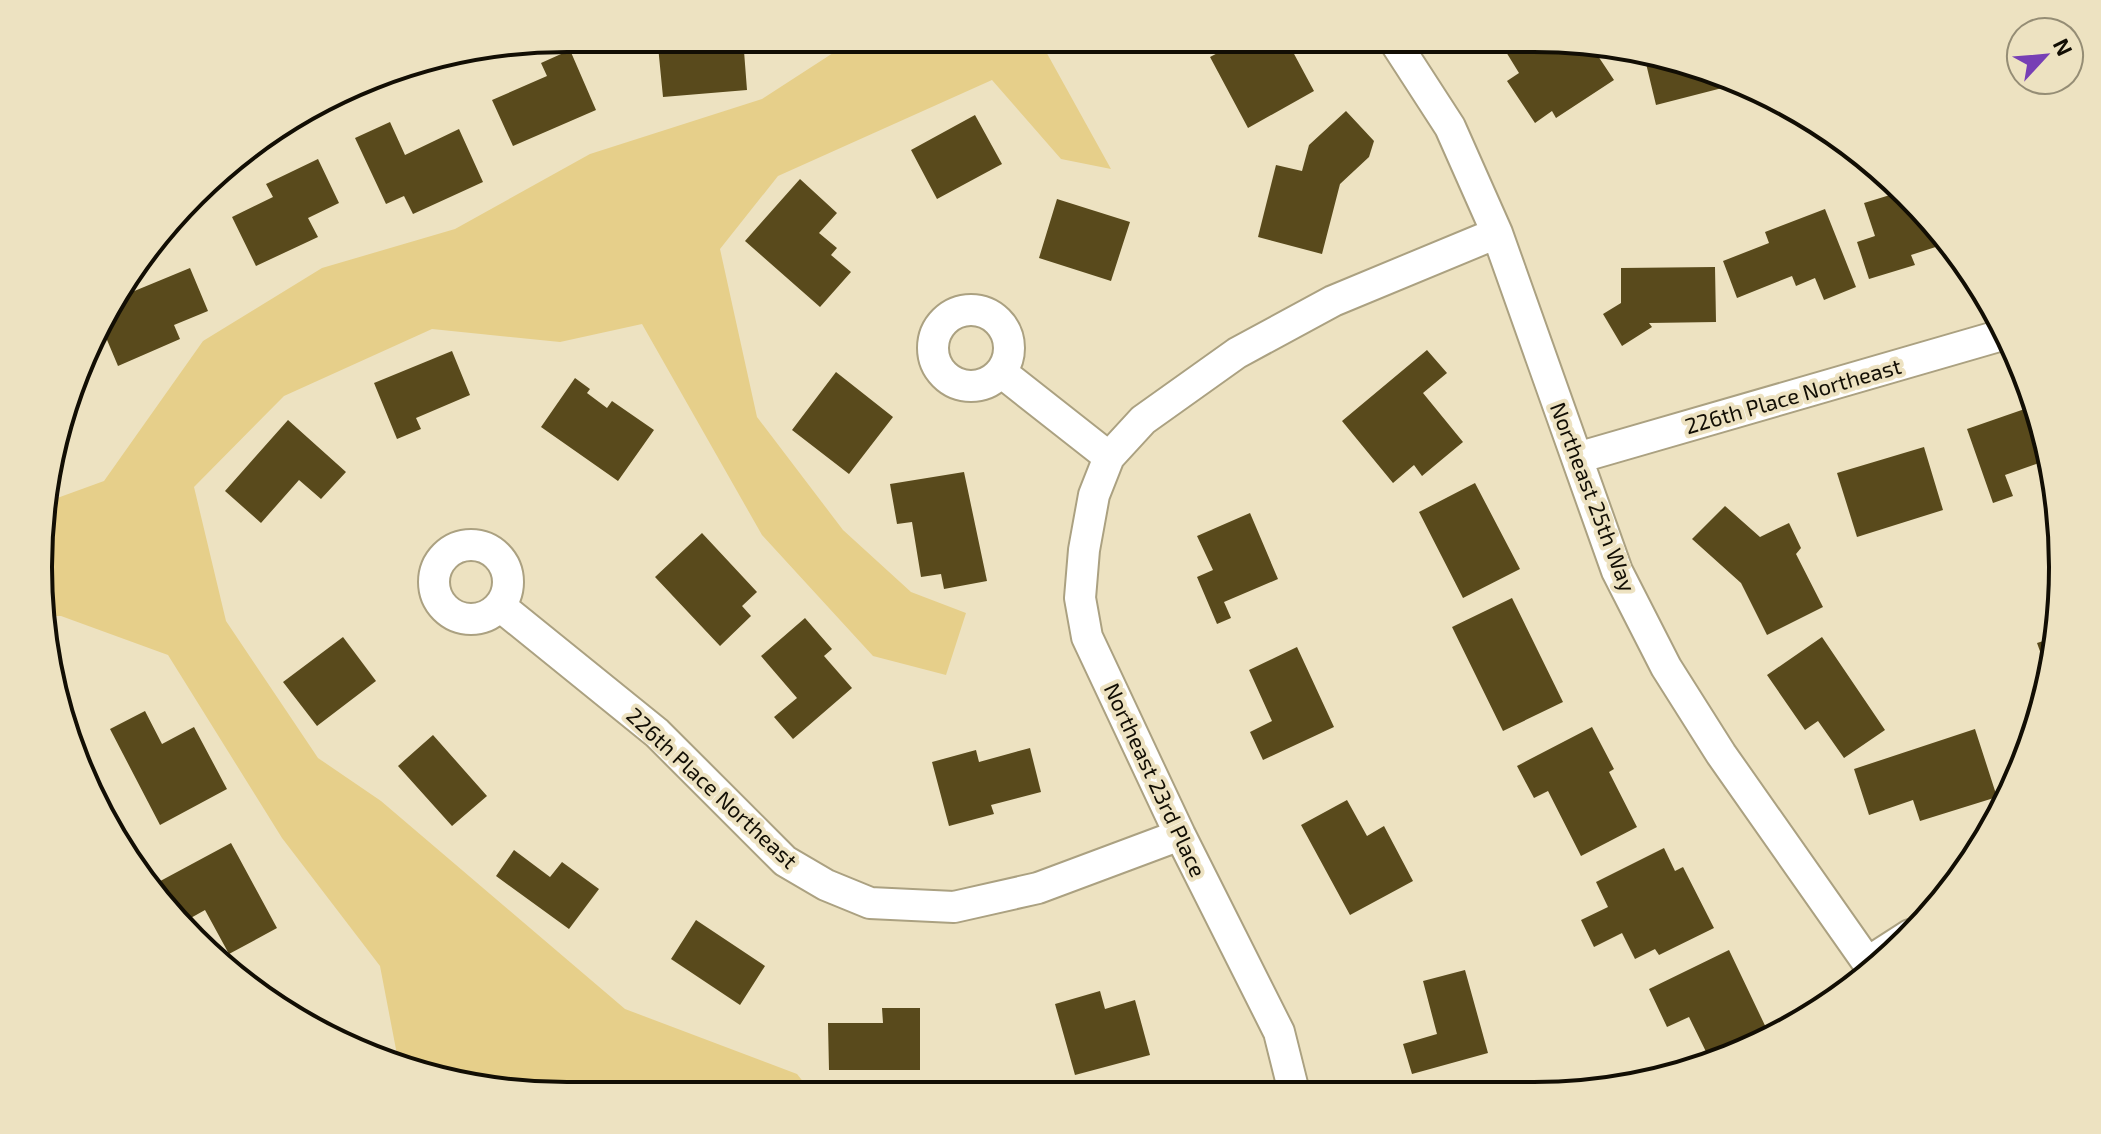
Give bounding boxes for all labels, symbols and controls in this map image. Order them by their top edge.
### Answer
north arrow [2005,16,2085,96]
text: N [2049,34,2079,60]
street label: 226th Place Northeast [1682,352,1904,438]
street label: Northeast 25th Way [1546,398,1642,595]
street label: Northeast 23rd Place [1100,678,1212,881]
street label: 226th Place Northeast [622,701,803,873]

